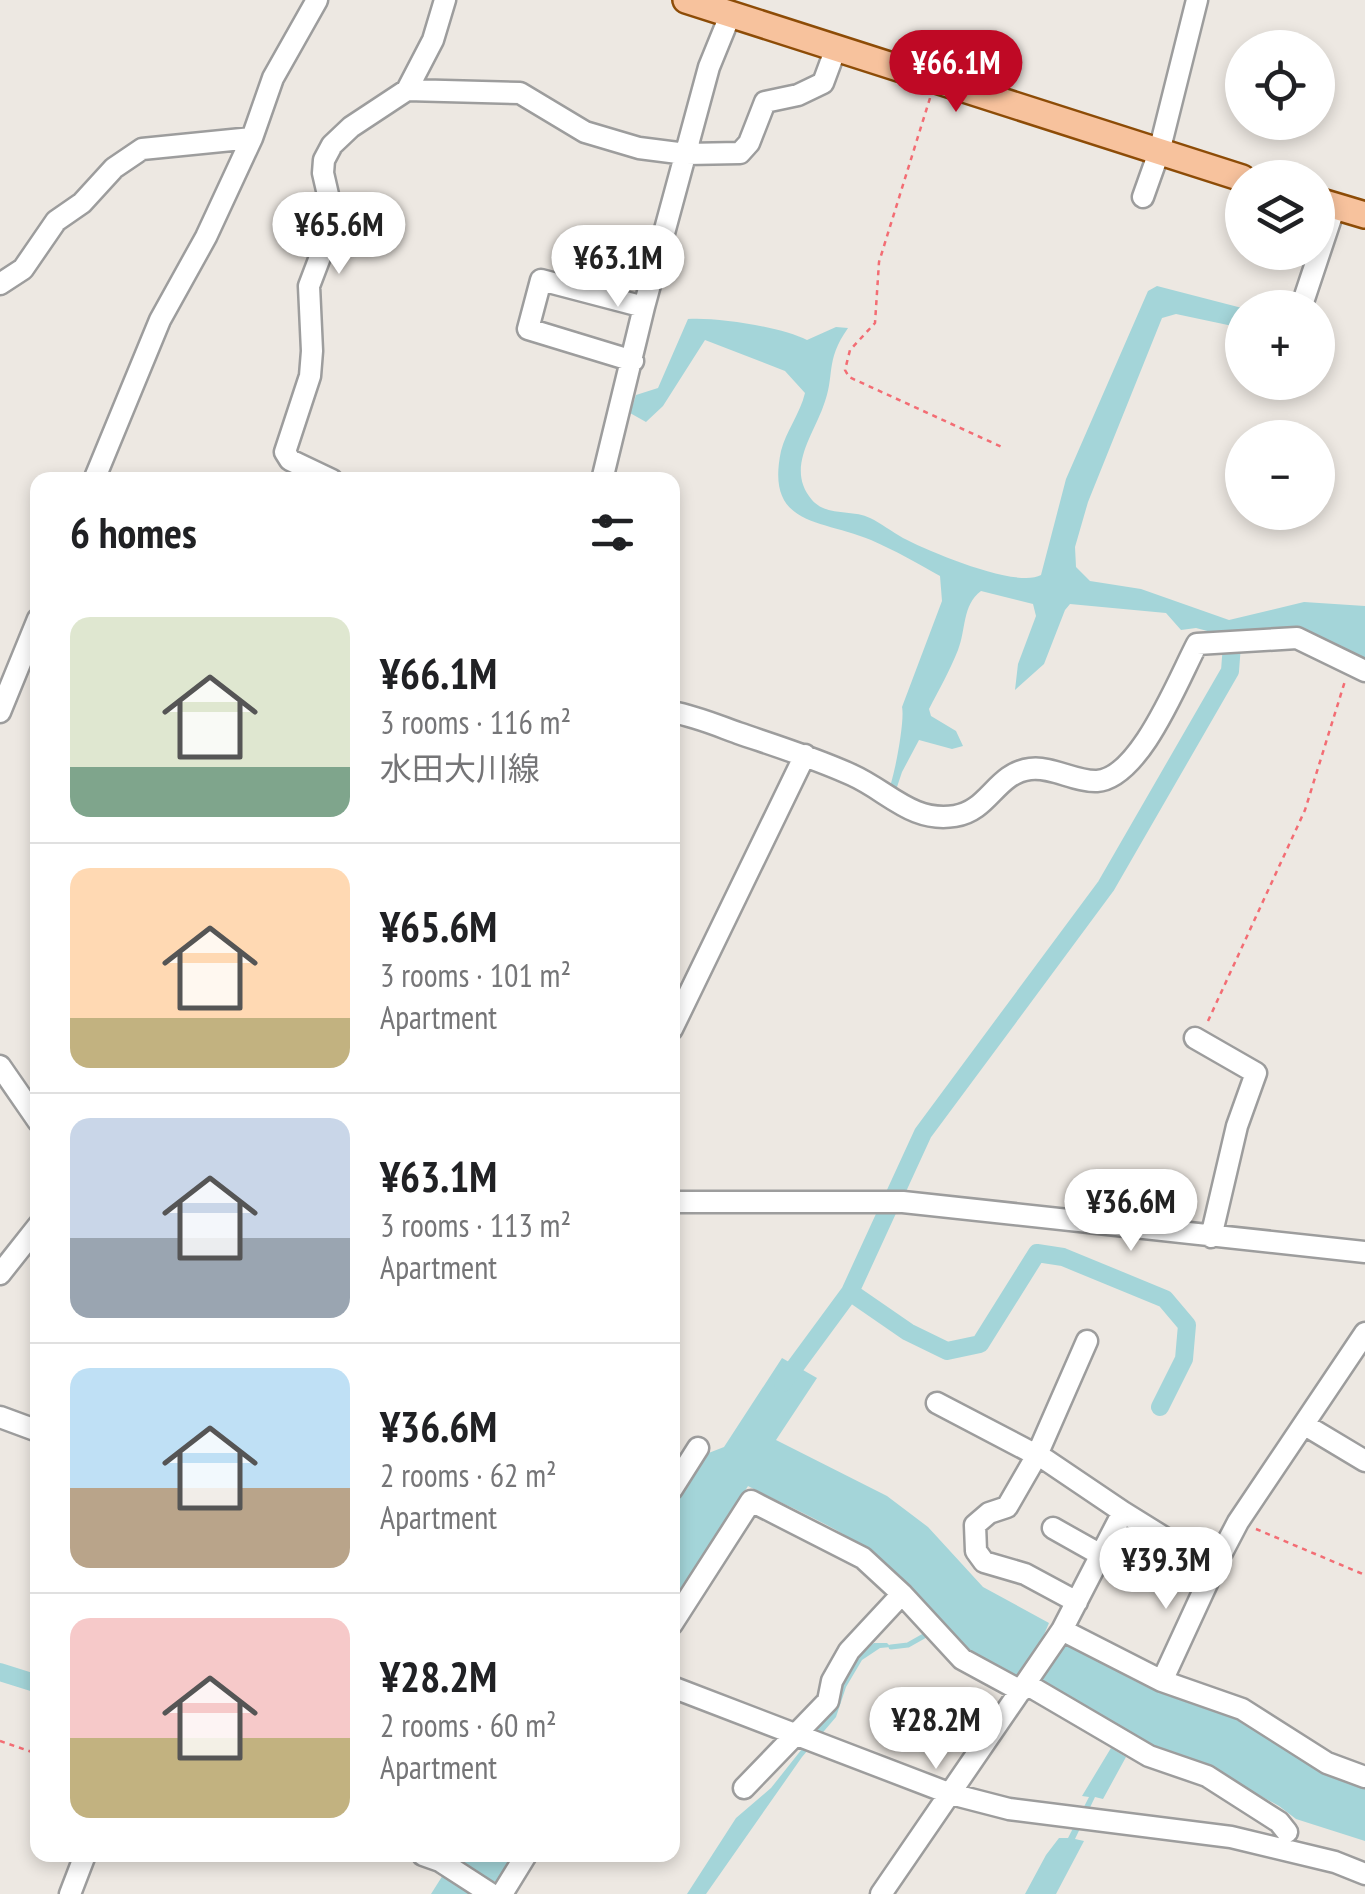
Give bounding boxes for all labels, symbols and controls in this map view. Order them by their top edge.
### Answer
pin: ¥66.1M [875,30,1037,115]
map controls [1225,30,1335,530]
button: locate [1225,30,1335,140]
text: ¥66.1M [911,41,1001,83]
button: layers [1225,160,1335,270]
pin: ¥65.6M [258,192,420,277]
text: ¥65.6M [294,203,384,245]
pin: ¥63.1M [537,225,699,310]
text: ¥63.1M [573,236,663,278]
button: + [1225,290,1335,400]
button: − [1225,420,1335,530]
text: 6 homes [70,505,197,560]
icon: filters [585,505,640,560]
text: ¥66.1M [380,646,497,701]
icon: home [150,657,270,777]
text: 3 rooms · 116 m² [380,701,571,743]
text: 水田大川線 [380,747,540,789]
text: ¥65.6M [380,899,497,954]
icon: home [150,908,270,1028]
text: 3 rooms · 101 m² [380,954,571,996]
text: Apartment [380,996,497,1038]
text: ¥63.1M [380,1149,497,1204]
icon: home [150,1158,270,1278]
pin: ¥36.6M [1050,1169,1212,1254]
text: ¥36.6M [1086,1180,1176,1222]
text: 3 rooms · 113 m² [380,1204,571,1246]
text: Apartment [380,1246,497,1288]
text: ¥36.6M [380,1399,497,1454]
icon: home [150,1408,270,1528]
text: 2 rooms · 62 m² [380,1454,557,1496]
text: Apartment [380,1496,497,1538]
pin: ¥39.3M [1085,1527,1247,1612]
text: ¥39.3M [1121,1538,1211,1580]
text: ¥28.2M [380,1649,497,1704]
icon: home [150,1658,270,1778]
pin: ¥28.2M [855,1687,1017,1772]
text: ¥28.2M [891,1698,981,1740]
text: 2 rooms · 60 m² [380,1704,557,1746]
text: Apartment [380,1746,497,1788]

